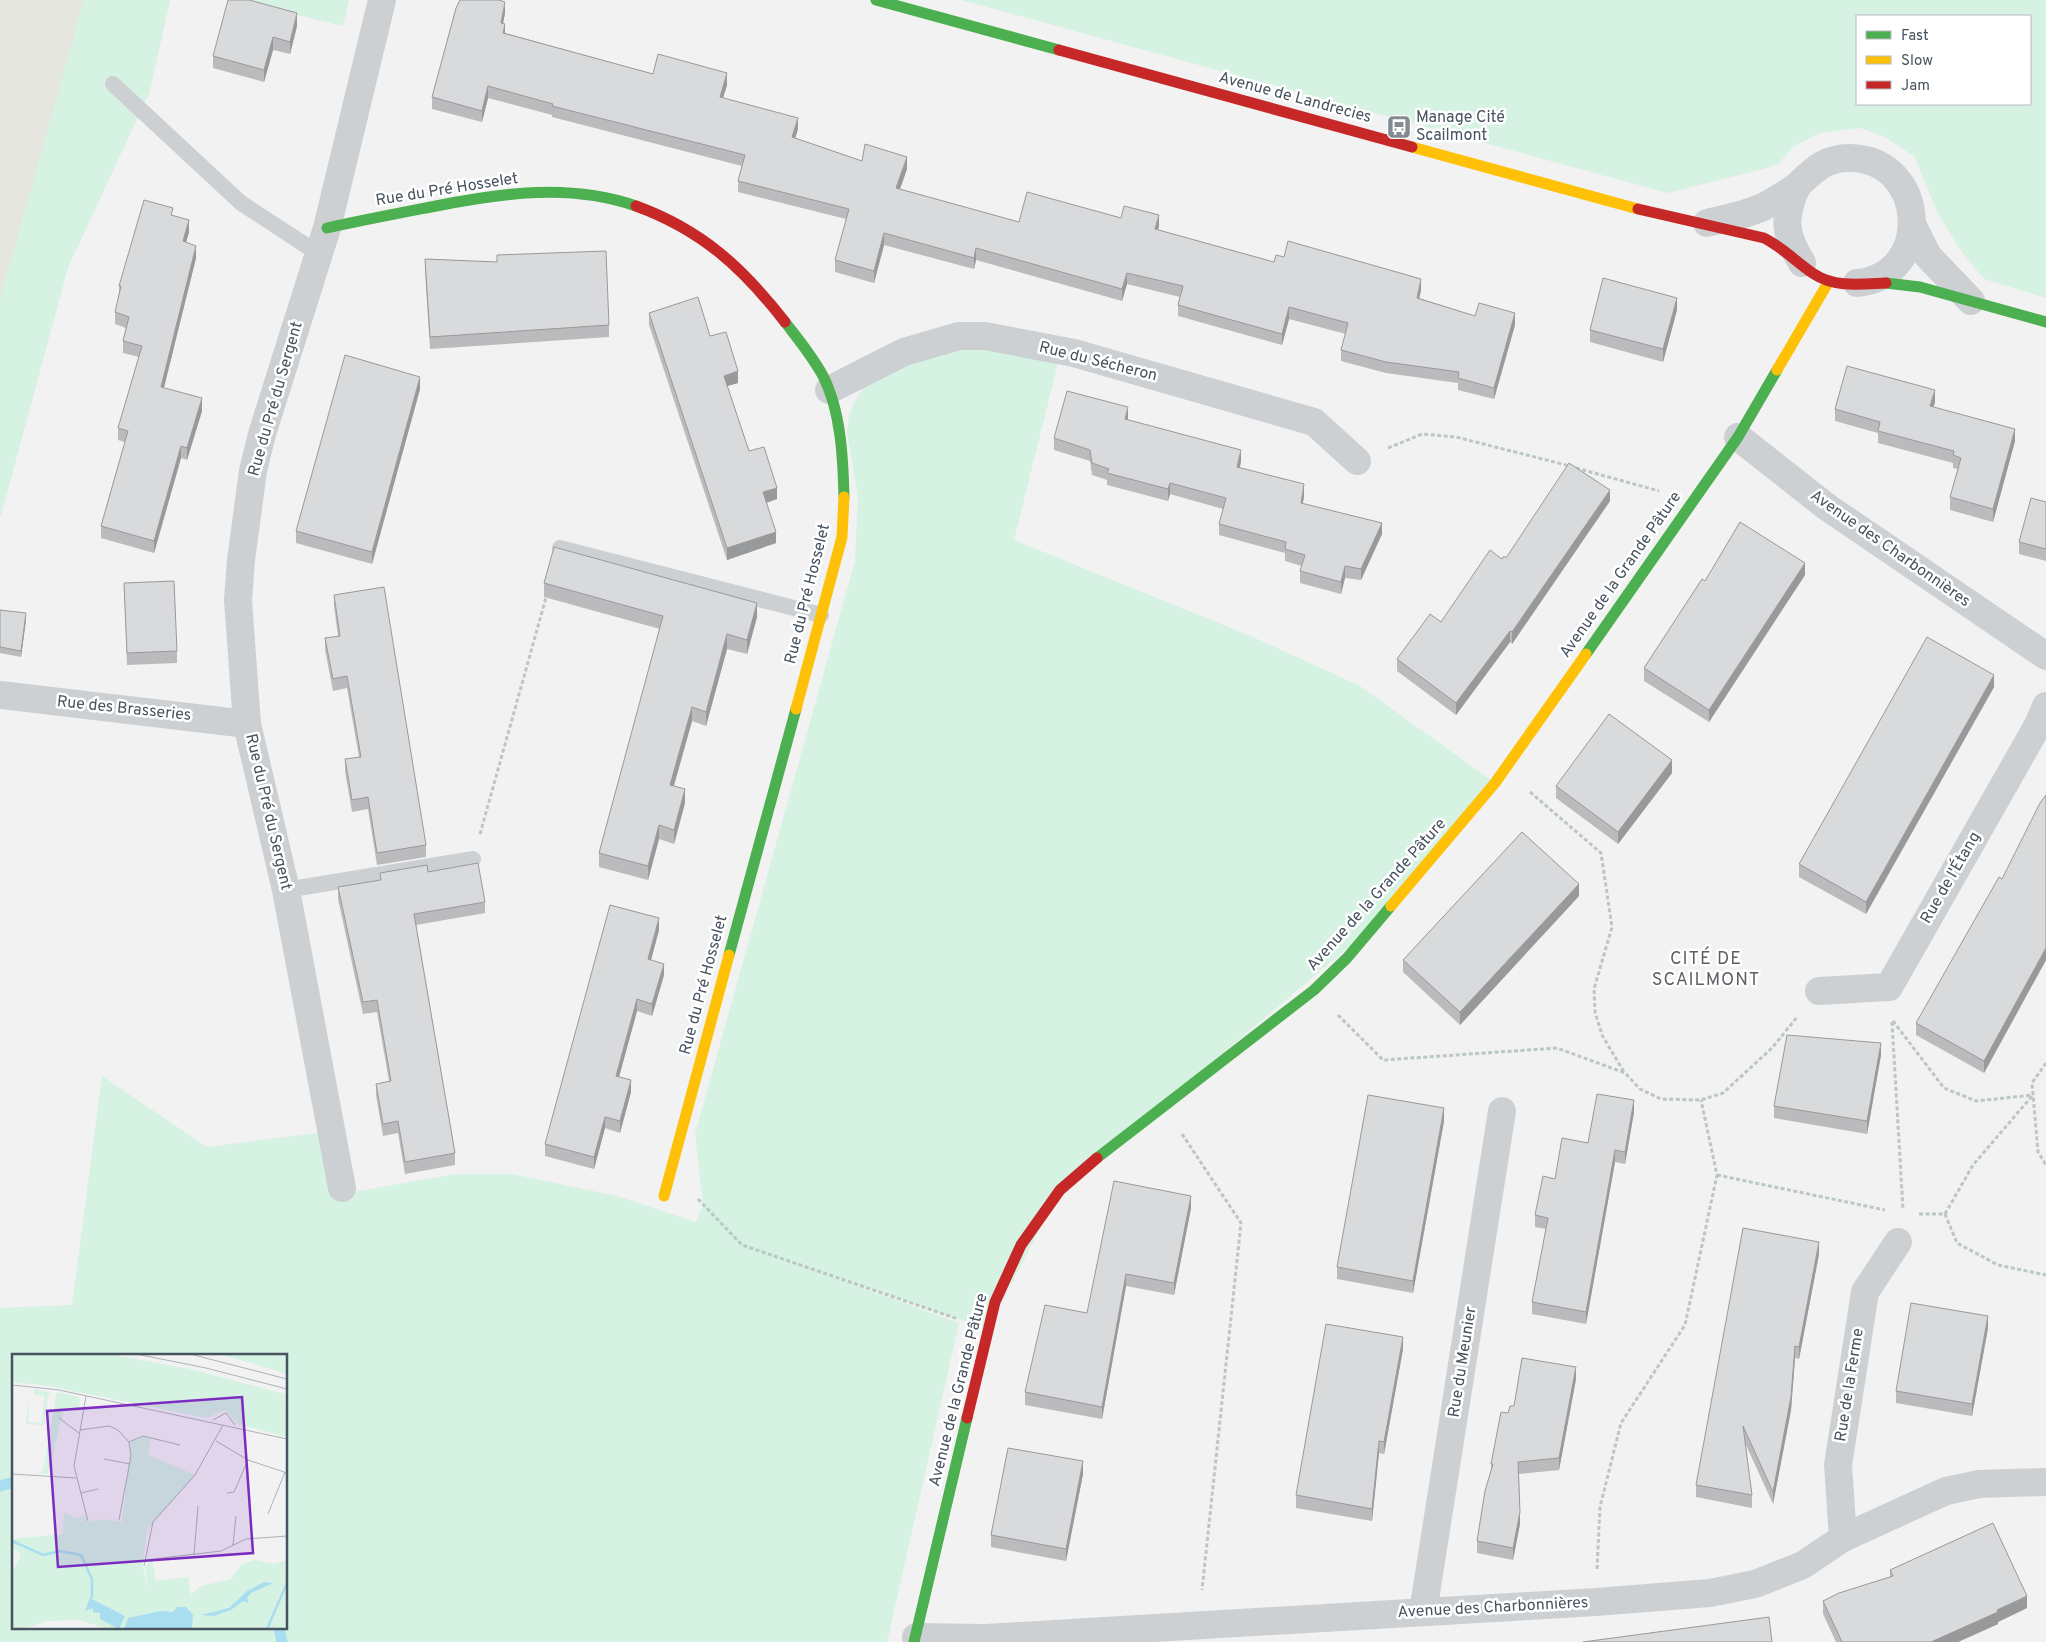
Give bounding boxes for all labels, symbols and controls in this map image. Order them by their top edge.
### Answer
legend [1856,15,2031,105]
text: Fast [1901,27,1929,46]
text: Slow [1901,52,1933,71]
street label: Avenue de Landrecies [1217,68,1373,128]
text: Jam [1901,77,1930,96]
place label: Manage Cité Scailmont [1416,108,1505,146]
bus stop icon: Manage Cité Scailmont [1386,114,1412,140]
street label: Rue du Pré Hosselet [374,169,520,211]
street label: Rue du Pré du Sergent [244,319,308,479]
street label: Rue du Sécheron [1037,338,1159,386]
street label: Avenue des Charbonnières [1806,486,1974,612]
street label: Avenue de la Grande Pâture [1556,488,1686,662]
street label: Rue du Pré Hosselet [781,522,835,666]
street label: Rue des Brasseries [56,692,192,726]
street label: Rue du Pré du Sergent [240,732,296,892]
street label: Avenue de la Grande Pâture [1303,815,1451,975]
street label: Rue de l'Étang [1915,827,1985,928]
street label: Rue du Pré Hosselet [676,913,732,1057]
district label: CITÉ DE SCAILMONT [1652,946,1760,992]
street label: Avenue de la Grande Pâture [925,1291,993,1489]
street label: Rue du Meunier [1444,1305,1482,1419]
street label: Rue de la Ferme [1831,1327,1869,1443]
inset map [12,1354,288,1630]
street label: Avenue des Charbonnières [1397,1593,1589,1623]

